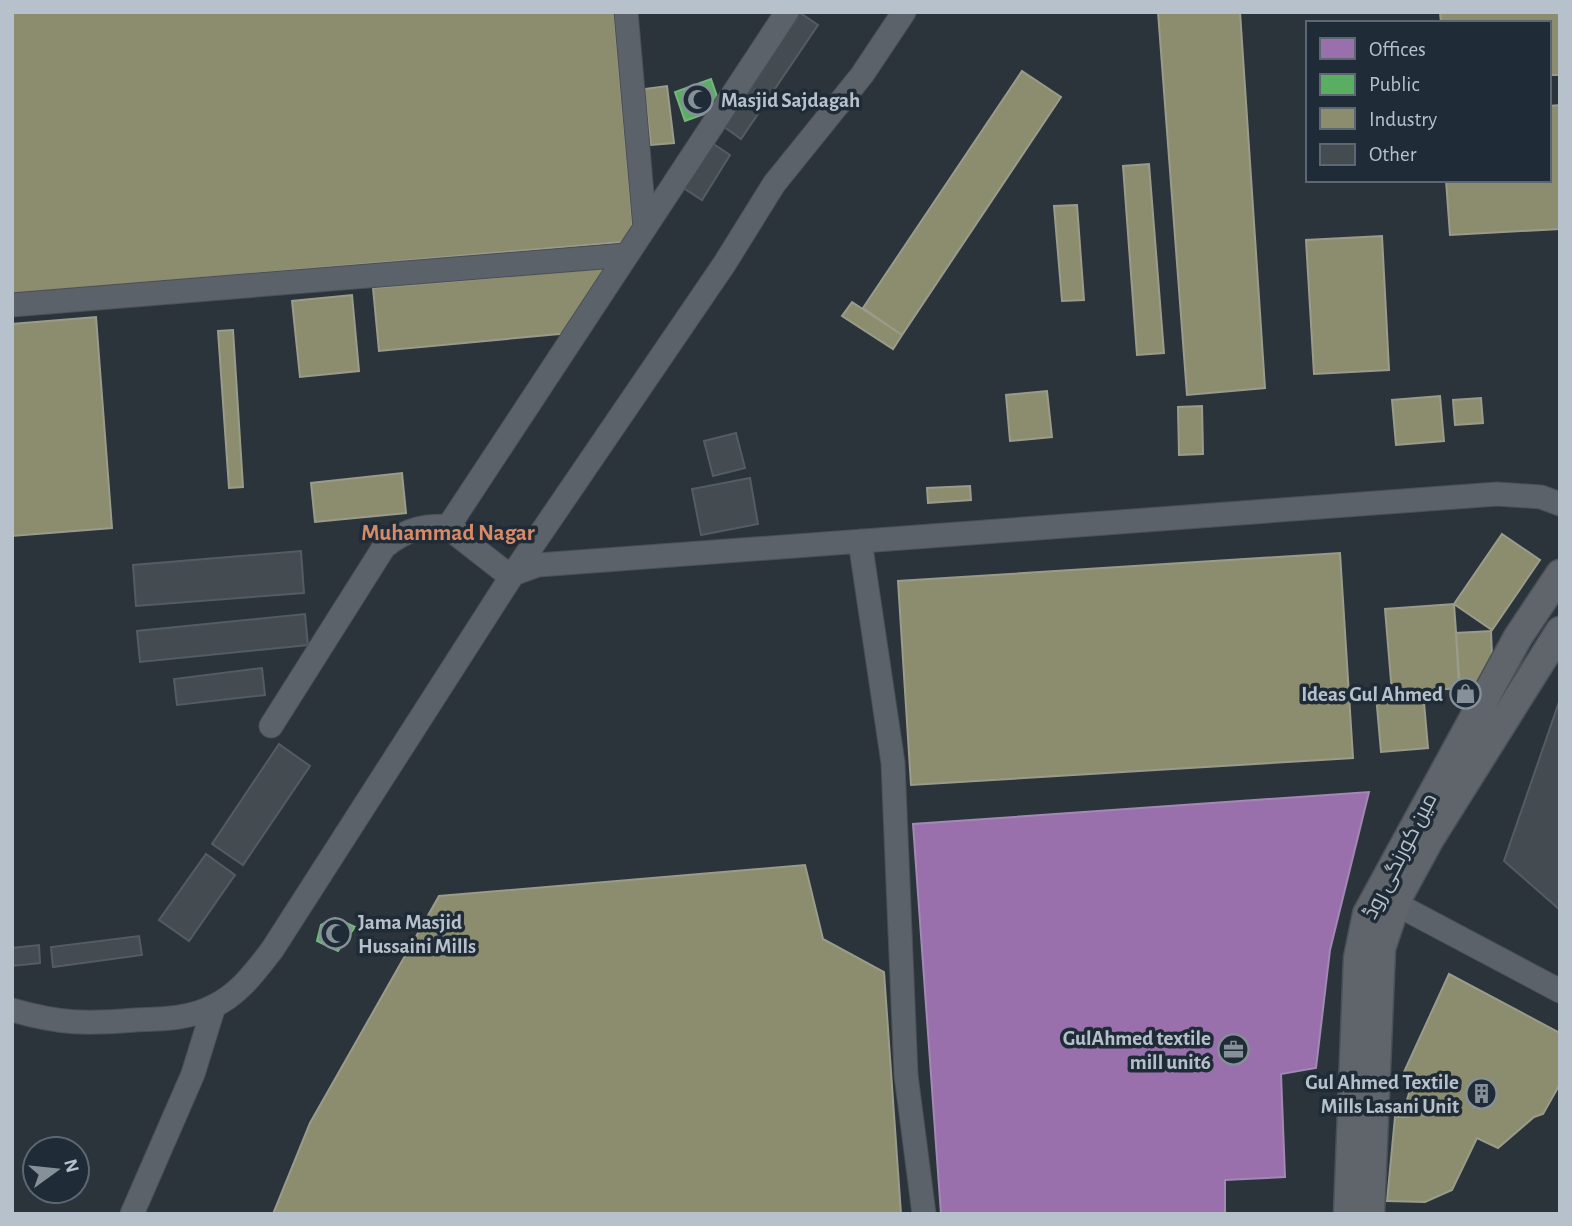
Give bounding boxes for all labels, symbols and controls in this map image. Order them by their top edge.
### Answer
legend [1306,21,1551,182]
text: Offices [1369,39,1426,60]
text: Public [1369,74,1419,95]
mosque icon: Masjid Sajdagah [681,83,715,117]
place label: Masjid Sajdagah [721,90,860,111]
text: Industry [1369,109,1437,130]
text: Other [1369,144,1417,165]
district label: Muhammad Nagar [361,522,535,545]
shop icon: Ideas Gul Ahmed [1449,677,1483,711]
place label: Ideas Gul Ahmed [1301,684,1443,705]
street label: مین کورنگی روڈ [1359,790,1443,923]
place label: Jama Masjid Hussaini Mills [358,912,476,957]
mosque icon: Jama Masjid Hussaini Mills [318,917,352,951]
place label: GulAhmed textile mill unit6 [1063,1028,1211,1073]
office icon: GulAhmed textile mill unit6 [1217,1033,1251,1067]
place label: Gul Ahmed Textile Mills Lasani Unit [1305,1072,1459,1117]
building icon: Gul Ahmed Textile Mills Lasani Unit [1465,1077,1499,1111]
north arrow [21,1135,91,1205]
text: N [60,1157,82,1175]

